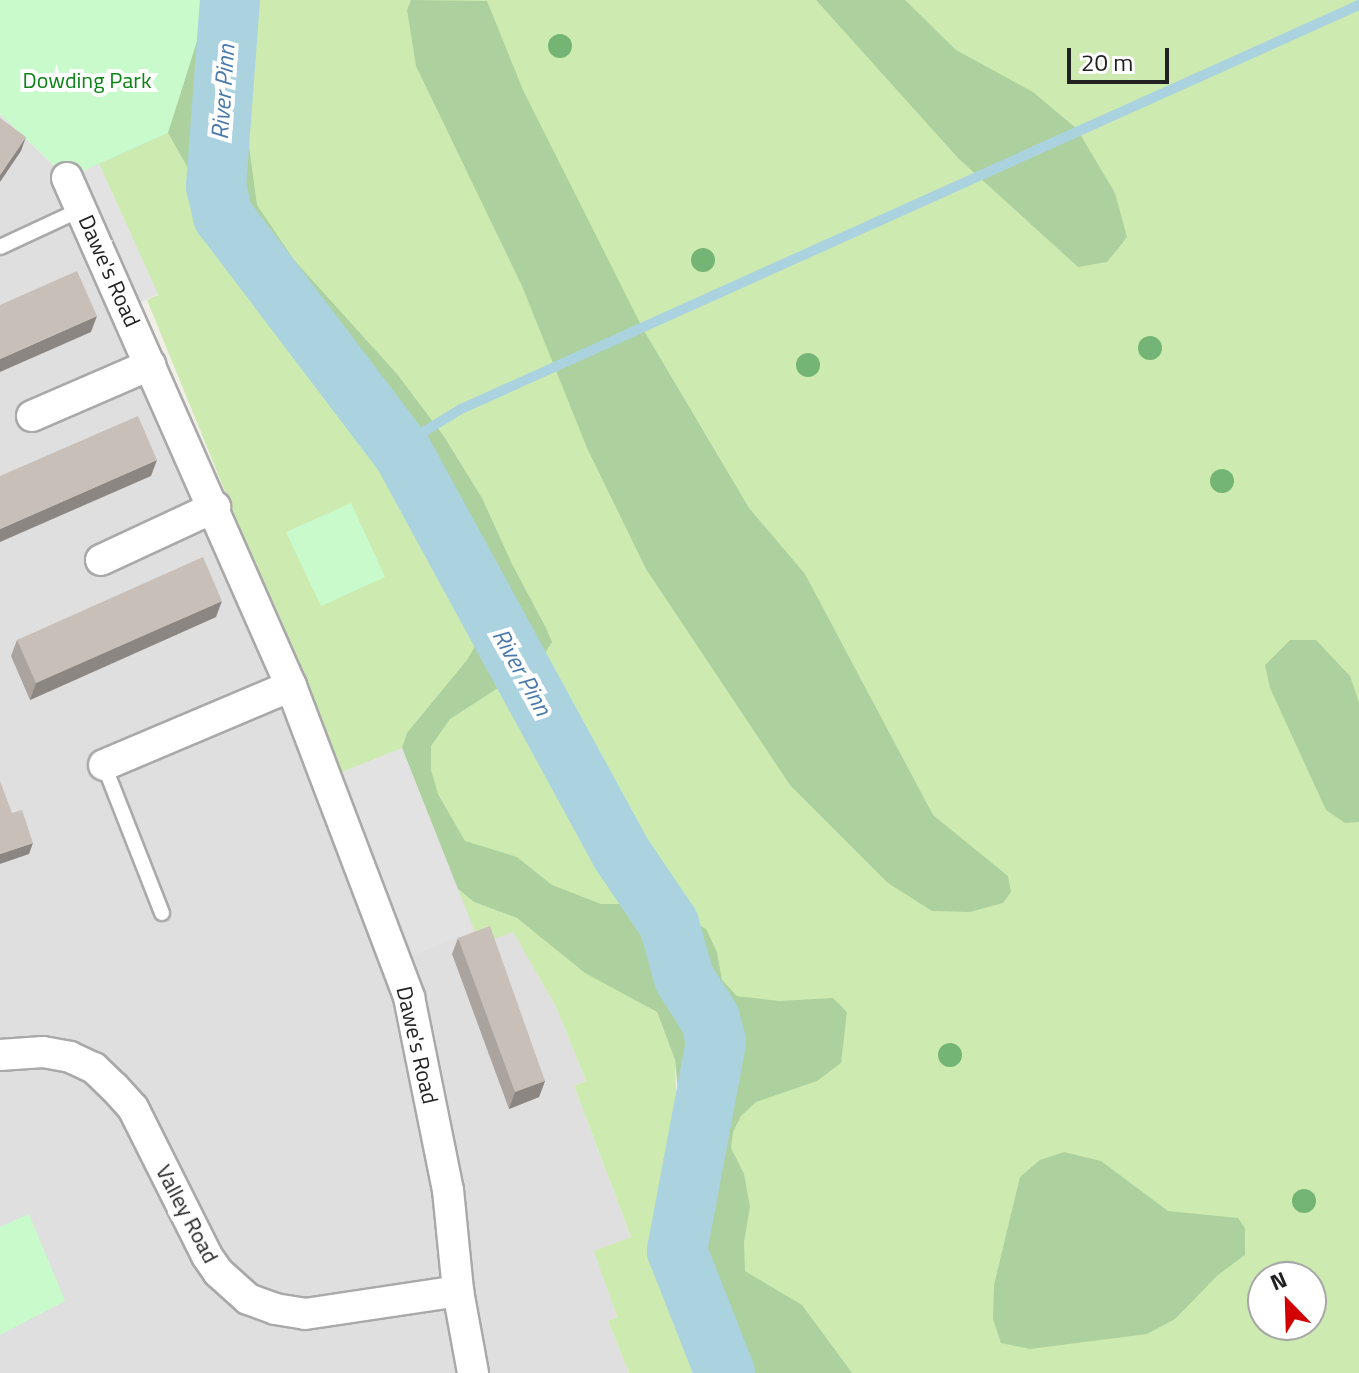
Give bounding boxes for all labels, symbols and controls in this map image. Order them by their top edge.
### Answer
scale bar [1071,32,1173,82]
water label: River Pinn [205,44,241,140]
text: 20 m [1081,44,1133,80]
park label: Dowding Park [23,68,151,94]
street label: Dawe's Road [73,211,145,331]
water label: River Pinn [486,623,558,721]
street label: Dawe's Road [391,984,443,1106]
street label: Valley Road [150,1160,224,1268]
north arrow [1247,1261,1327,1341]
text: N [1265,1262,1292,1299]

